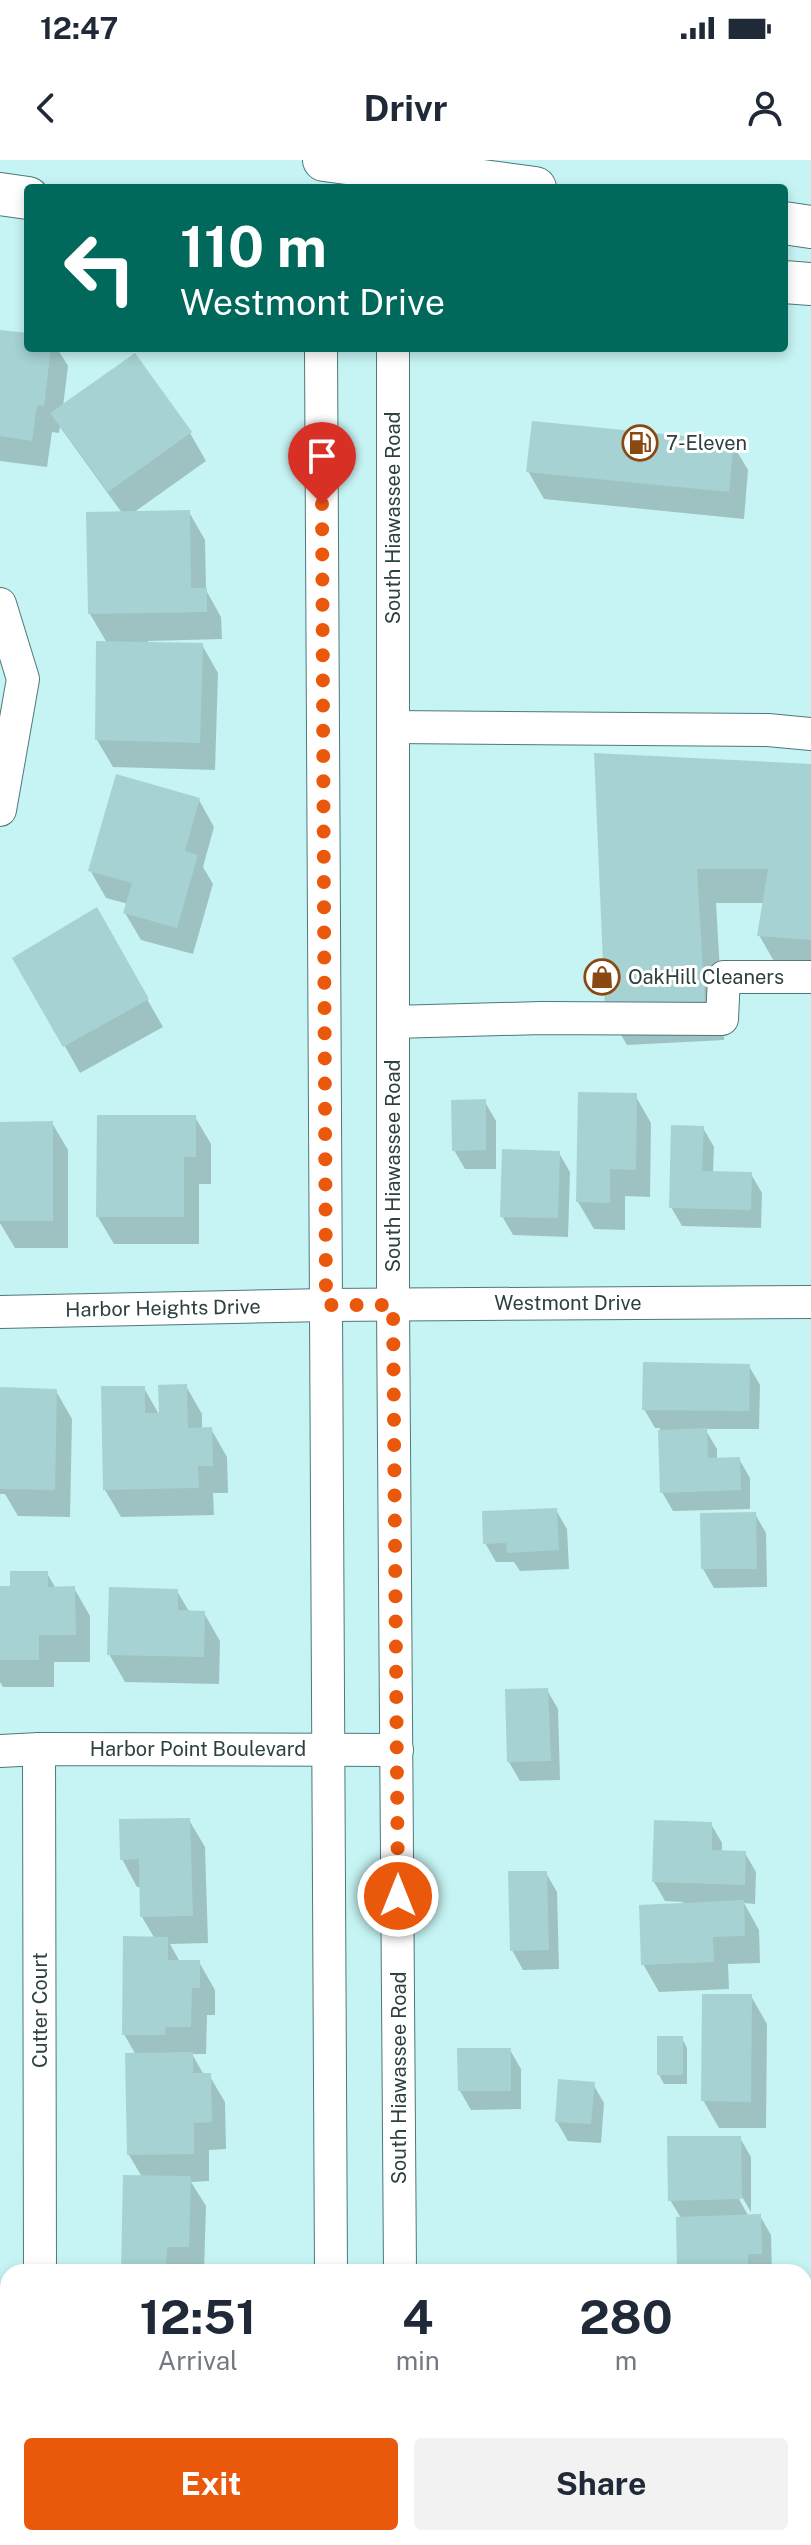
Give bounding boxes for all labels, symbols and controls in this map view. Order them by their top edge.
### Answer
text: 12:47 [40,10,118,46]
icon: back [24,86,68,130]
icon: person [743,86,787,130]
text: Drivr [364,87,447,129]
text: 110 m [180,214,327,280]
icon: left [48,216,152,320]
text: Westmont Drive [180,281,445,323]
street label: South Hiawassee Road [381,412,405,624]
pin [288,422,356,504]
fuel station icon: 7-Eleven [621,424,659,462]
place label: 7-Eleven [666,431,747,455]
icon: arrive [300,434,344,478]
shop icon: OakHill Cleaners [583,958,621,996]
place label: OakHill Cleaners [628,965,784,989]
street label: South Hiawassee Road [381,1060,405,1272]
street label: Westmont Drive [494,1291,642,1315]
street label: Harbor Heights Drive [65,1294,261,1322]
street label: Harbor Point Boulevard [90,1737,306,1761]
position arrow [356,1854,440,1938]
street label: Cutter Court [28,1952,52,2068]
street label: South Hiawassee Road [387,1972,411,2184]
text: 12:51 [139,2288,256,2345]
text: 4 [402,2288,433,2345]
text: 280 [579,2288,673,2345]
text: Arrival [158,2345,238,2376]
text: min [396,2345,440,2376]
text: m [615,2345,637,2376]
button: Exit [24,2438,398,2530]
button: Share [414,2438,788,2530]

